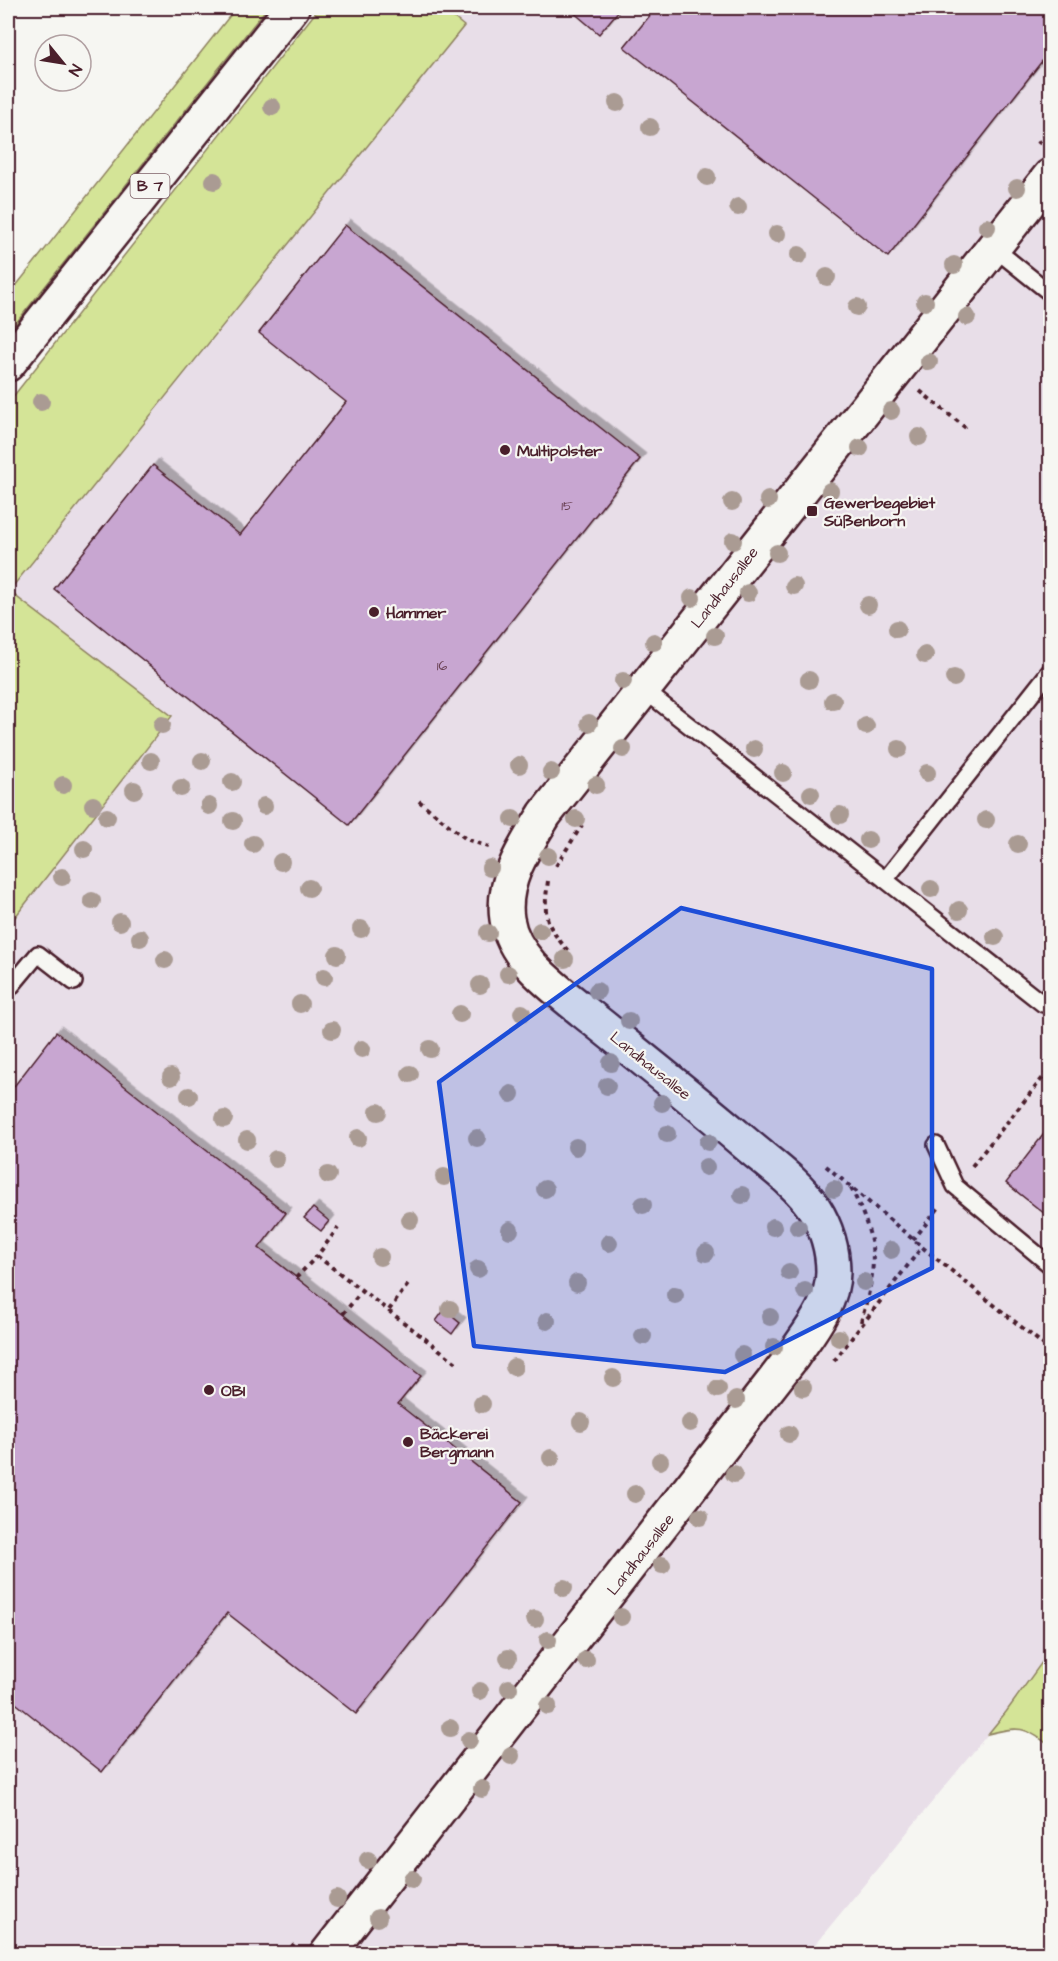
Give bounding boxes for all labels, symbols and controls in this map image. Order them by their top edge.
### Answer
north arrow [33,33,93,93]
text: N [63,60,87,80]
road number: B 7 [130,174,170,198]
place label: Multipolster [517,440,602,462]
marker: Multipolster [498,443,512,457]
place label: Gewerbegebiet Süßenborn [823,492,936,532]
house number: 15 [561,496,573,516]
marker: Gewerbegebiet Süßenborn [805,504,819,518]
street label: Landhausallee [686,542,764,633]
place label: Hammer [386,602,446,624]
marker: Hammer [367,605,381,619]
house number: 16 [437,656,448,676]
street label: Landhausallee [605,1026,696,1105]
place label: OBI [221,1380,246,1402]
marker: OBI [202,1383,216,1397]
place label: Bäckerei Bergmann [420,1423,494,1465]
marker: Bäckerei Bergmann [401,1435,415,1449]
street label: Landhausallee [602,1509,680,1600]

